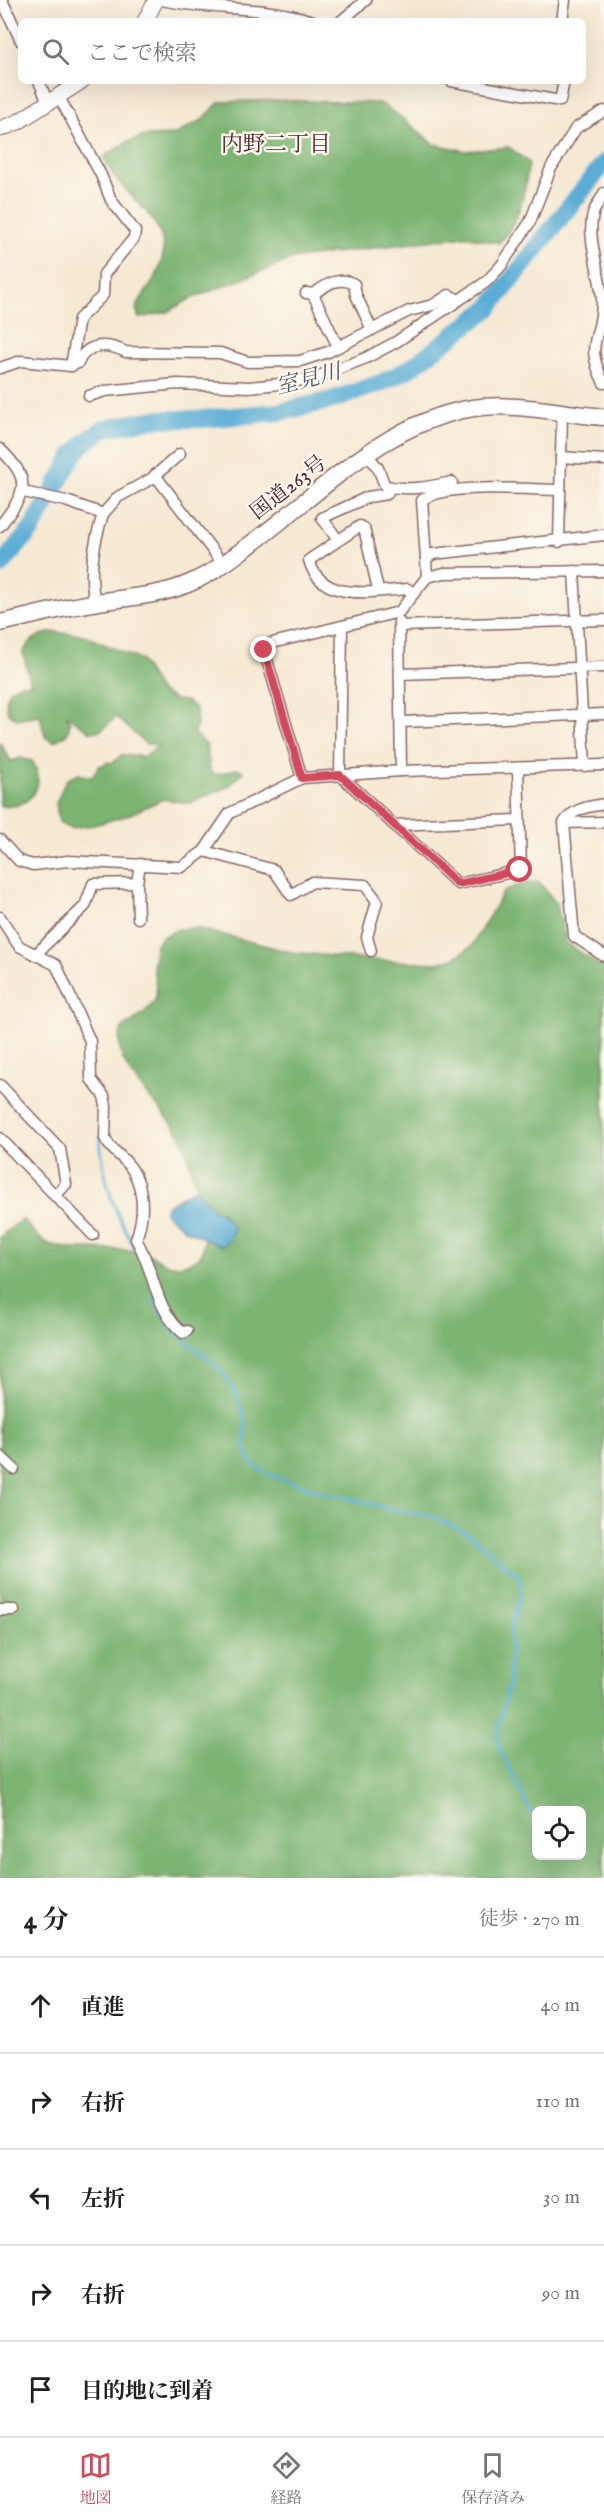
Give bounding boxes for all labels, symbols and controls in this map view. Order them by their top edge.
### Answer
search box [18,18,586,84]
icon: search [39,35,72,68]
text: ここで検索 [87,40,197,68]
district label: 内野二丁目 [221,131,331,159]
water label: 室見川 [273,358,346,402]
street label: 国道263号 [245,450,333,526]
route end [250,636,276,662]
route start [506,856,532,882]
map controls [532,1806,586,1860]
button: locate [532,1806,586,1860]
text: 4 分 [24,1904,68,1937]
text: 徒歩 · 270 m [479,1907,580,1932]
icon: ahead [24,1989,57,2022]
text: 40 m [541,1993,580,2018]
text: 直進 [81,1994,125,2022]
icon: right [24,2085,57,2118]
text: 110 m [536,2089,580,2114]
text: 右折 [81,2090,125,2118]
icon: left [24,2181,57,2214]
text: 30 m [543,2185,580,2210]
text: 左折 [81,2186,125,2214]
icon: right [24,2277,57,2310]
text: 90 m [542,2281,580,2306]
text: 右折 [81,2282,125,2310]
icon: arrive [24,2373,57,2406]
text: 目的地に到着 [81,2378,213,2406]
tab: 地図 [79,2449,112,2509]
tab: 経路 [270,2449,303,2509]
tab: 保存済み [461,2449,525,2509]

